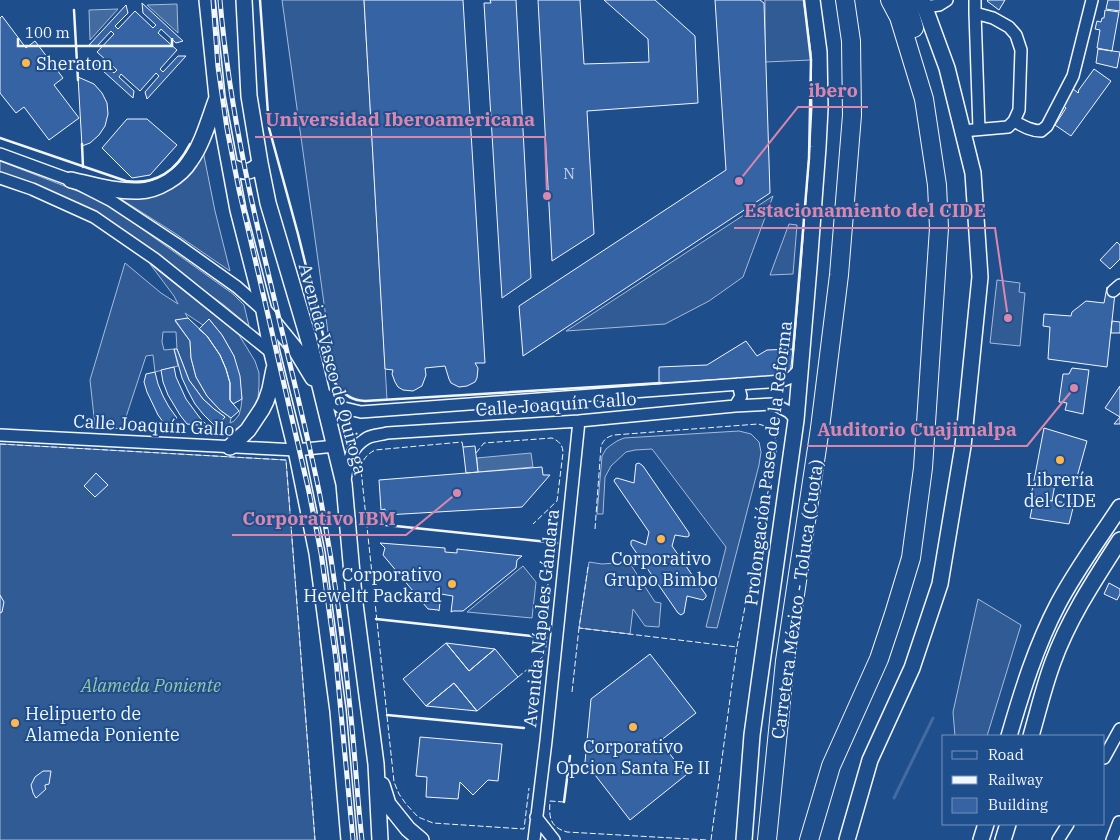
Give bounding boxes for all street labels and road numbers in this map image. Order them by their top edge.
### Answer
street label: Avenida Vasco de Quiroga [294,261,372,477]
street label: Prolongación Paseo de la Reforma [739,319,797,607]
street label: Calle Joaquín Gallo [475,387,637,421]
street label: Calle Joaquín Gallo [73,409,235,441]
street label: Carretera México - Toluca (Cuota) [766,458,828,740]
street label: Avenida Nápoles Gándara [518,508,564,728]

